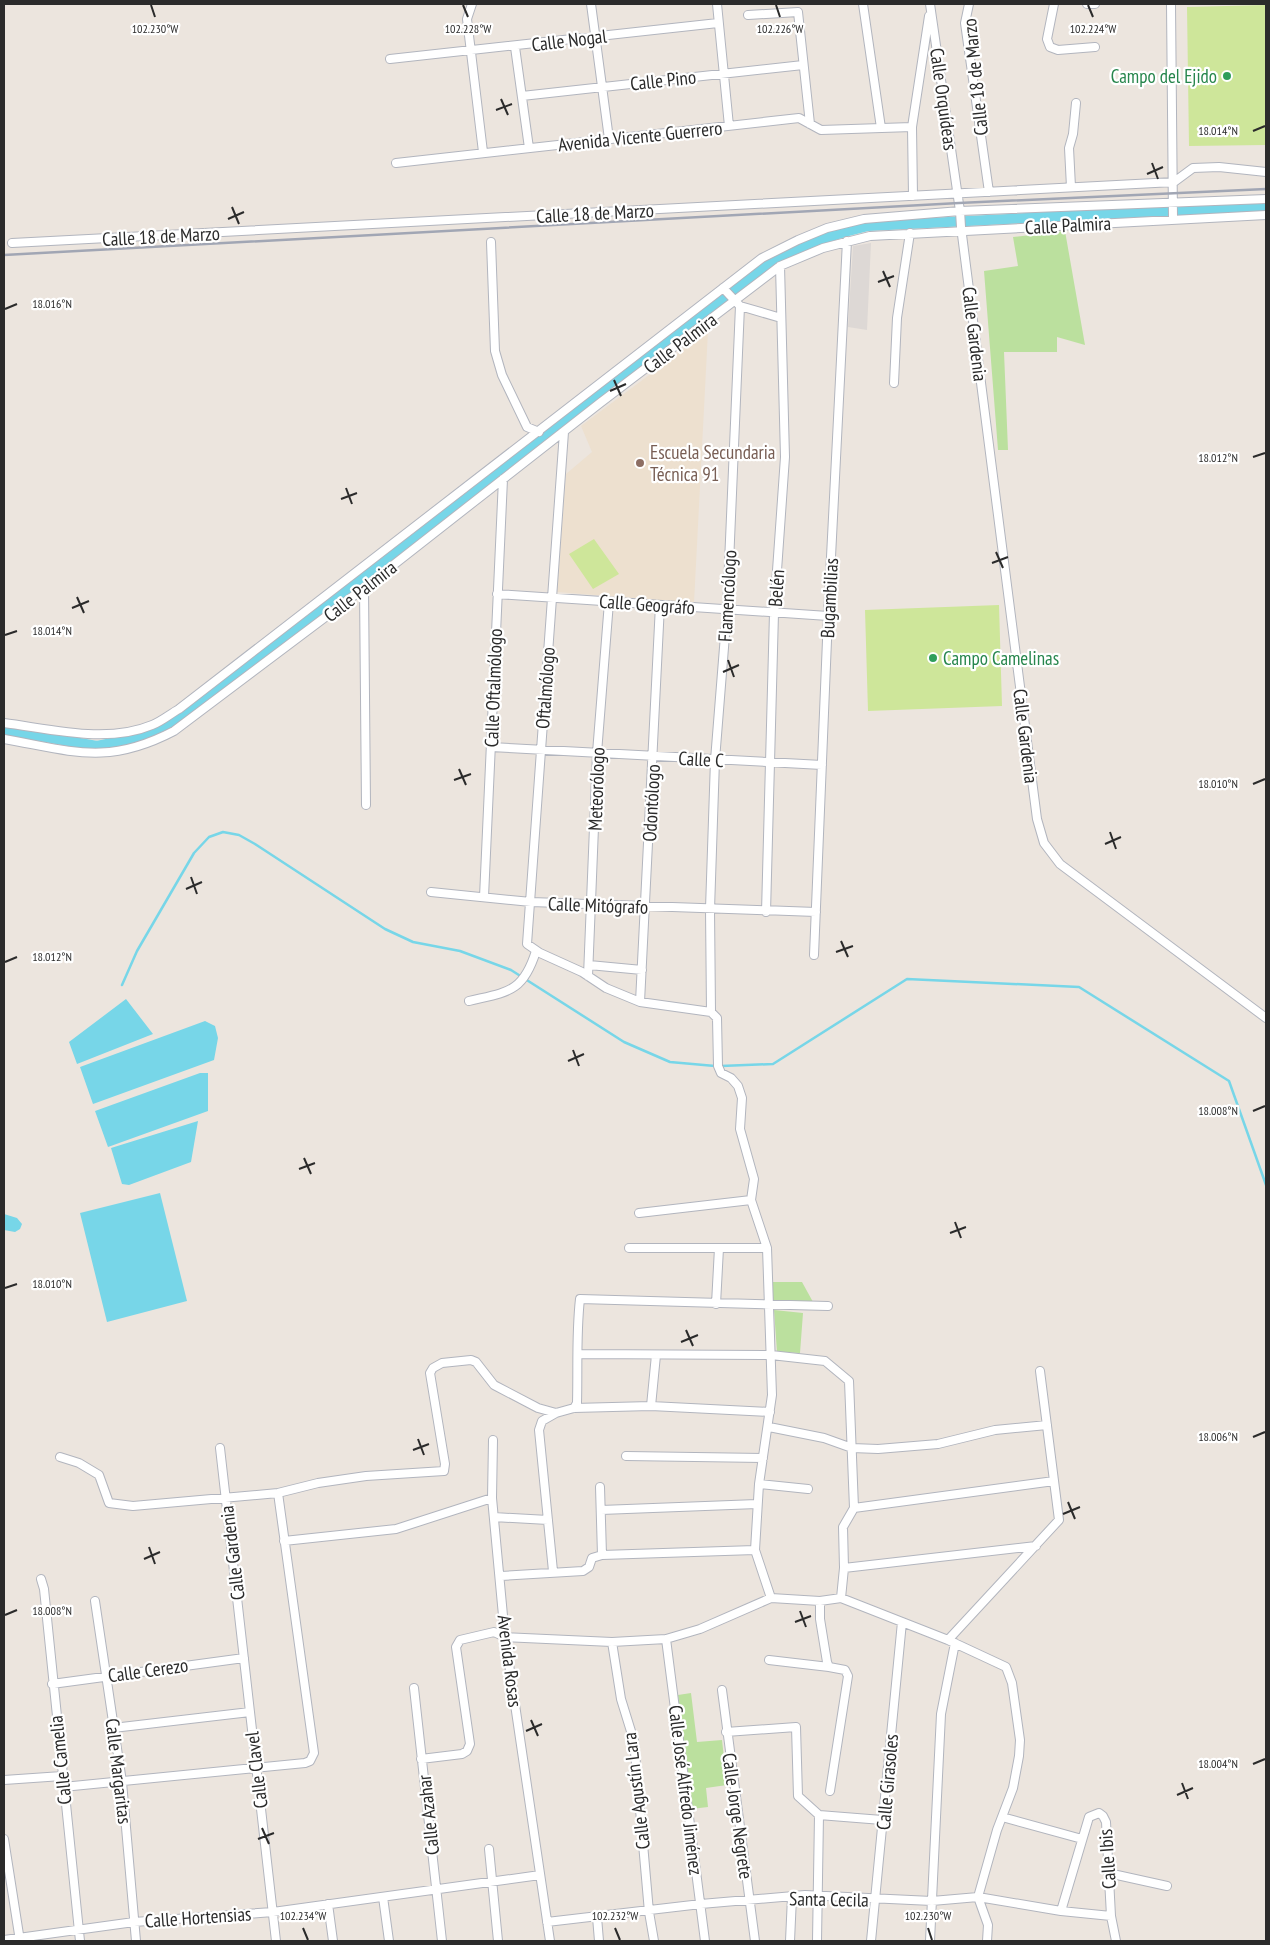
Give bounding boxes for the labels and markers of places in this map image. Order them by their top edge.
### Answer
place label: Campo del Ejido [1111,64,1217,88]
marker: Campo del Ejido [1221,70,1233,82]
place label: Escuela Secundaria Técnica 91 [650,440,775,486]
marker: Escuela Secundaria Técnica 91 [634,457,646,469]
place label: Campo Camelinas [943,646,1059,670]
marker: Campo Camelinas [927,652,939,664]

